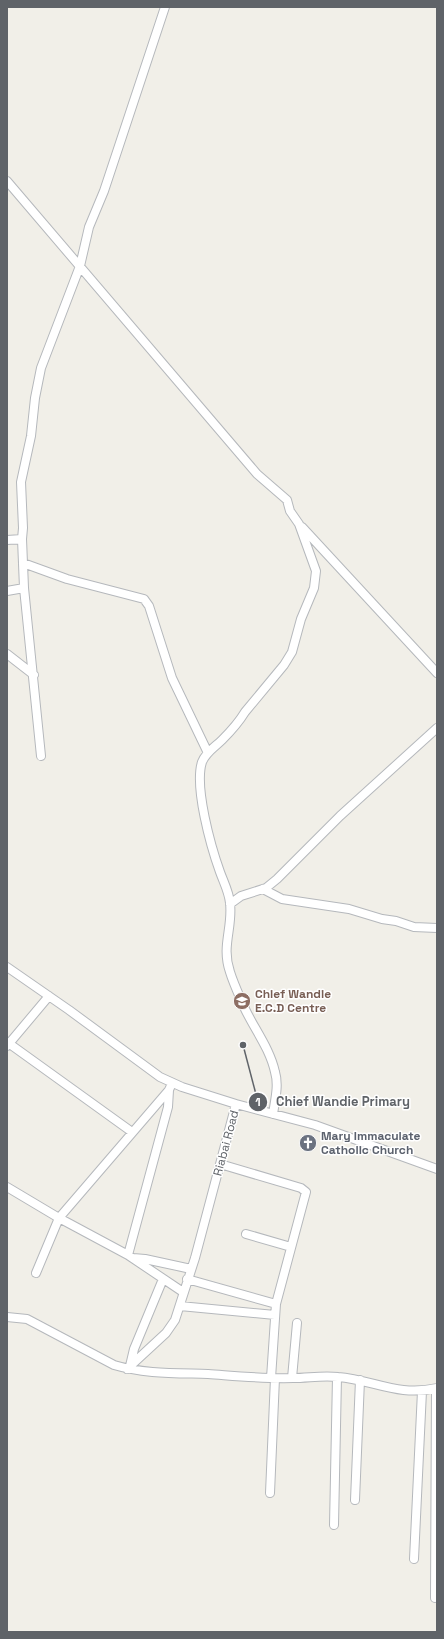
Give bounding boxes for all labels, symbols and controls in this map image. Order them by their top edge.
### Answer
place label: Chief Wandie E.C.D Centre [255,986,331,1016]
school or university icon: Chief Wandie E.C.D Centre [232,991,252,1011]
callout: Chief Wandie Primary [248,1089,418,1114]
text: Chief Wandie Primary [276,1093,410,1110]
text: 1 [255,1094,261,1110]
street label: Riabai Road [210,1108,242,1178]
place label: Mary Immaculate Catholic Church [321,1128,421,1158]
church icon: Mary Immaculate Catholic Church [298,1133,318,1153]

